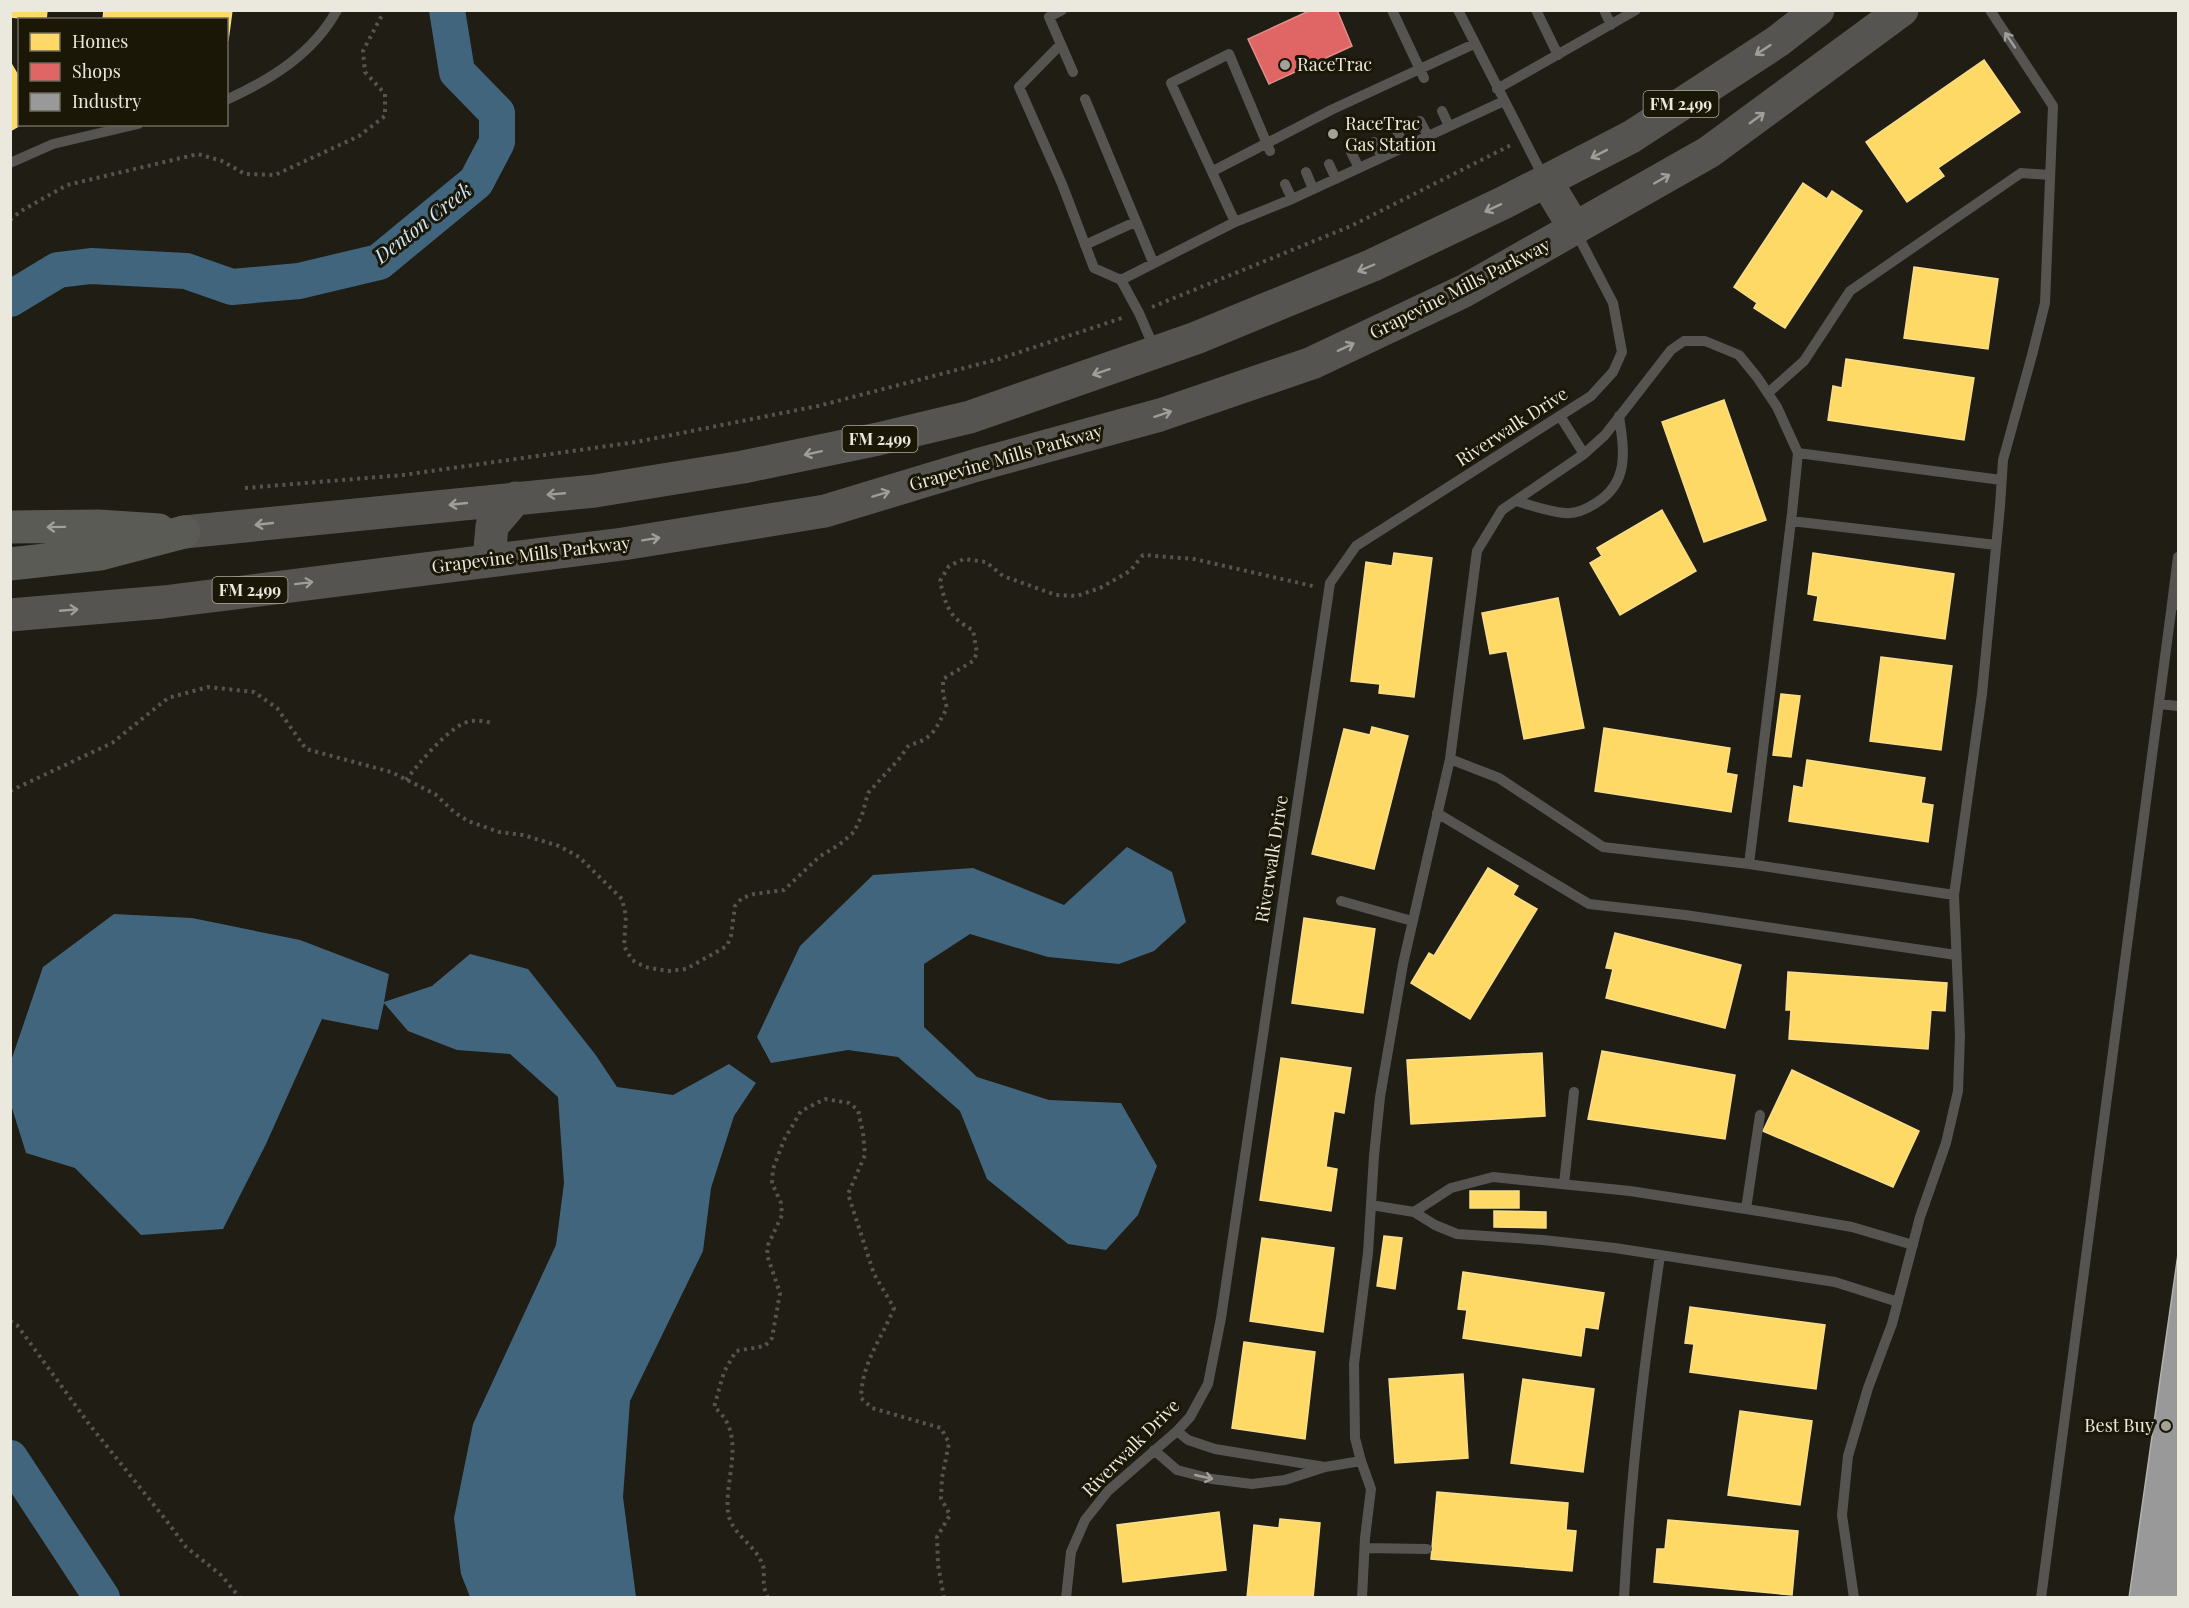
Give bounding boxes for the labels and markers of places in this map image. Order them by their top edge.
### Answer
place label: RaceTrac [1297,52,1372,76]
marker: RaceTrac [1278,58,1292,72]
place label: RaceTrac Gas Station [1345,111,1437,156]
marker: RaceTrac Gas Station [1326,127,1340,141]
place label: Best Buy [2084,1413,2154,1437]
marker: Best Buy [2159,1419,2173,1433]

